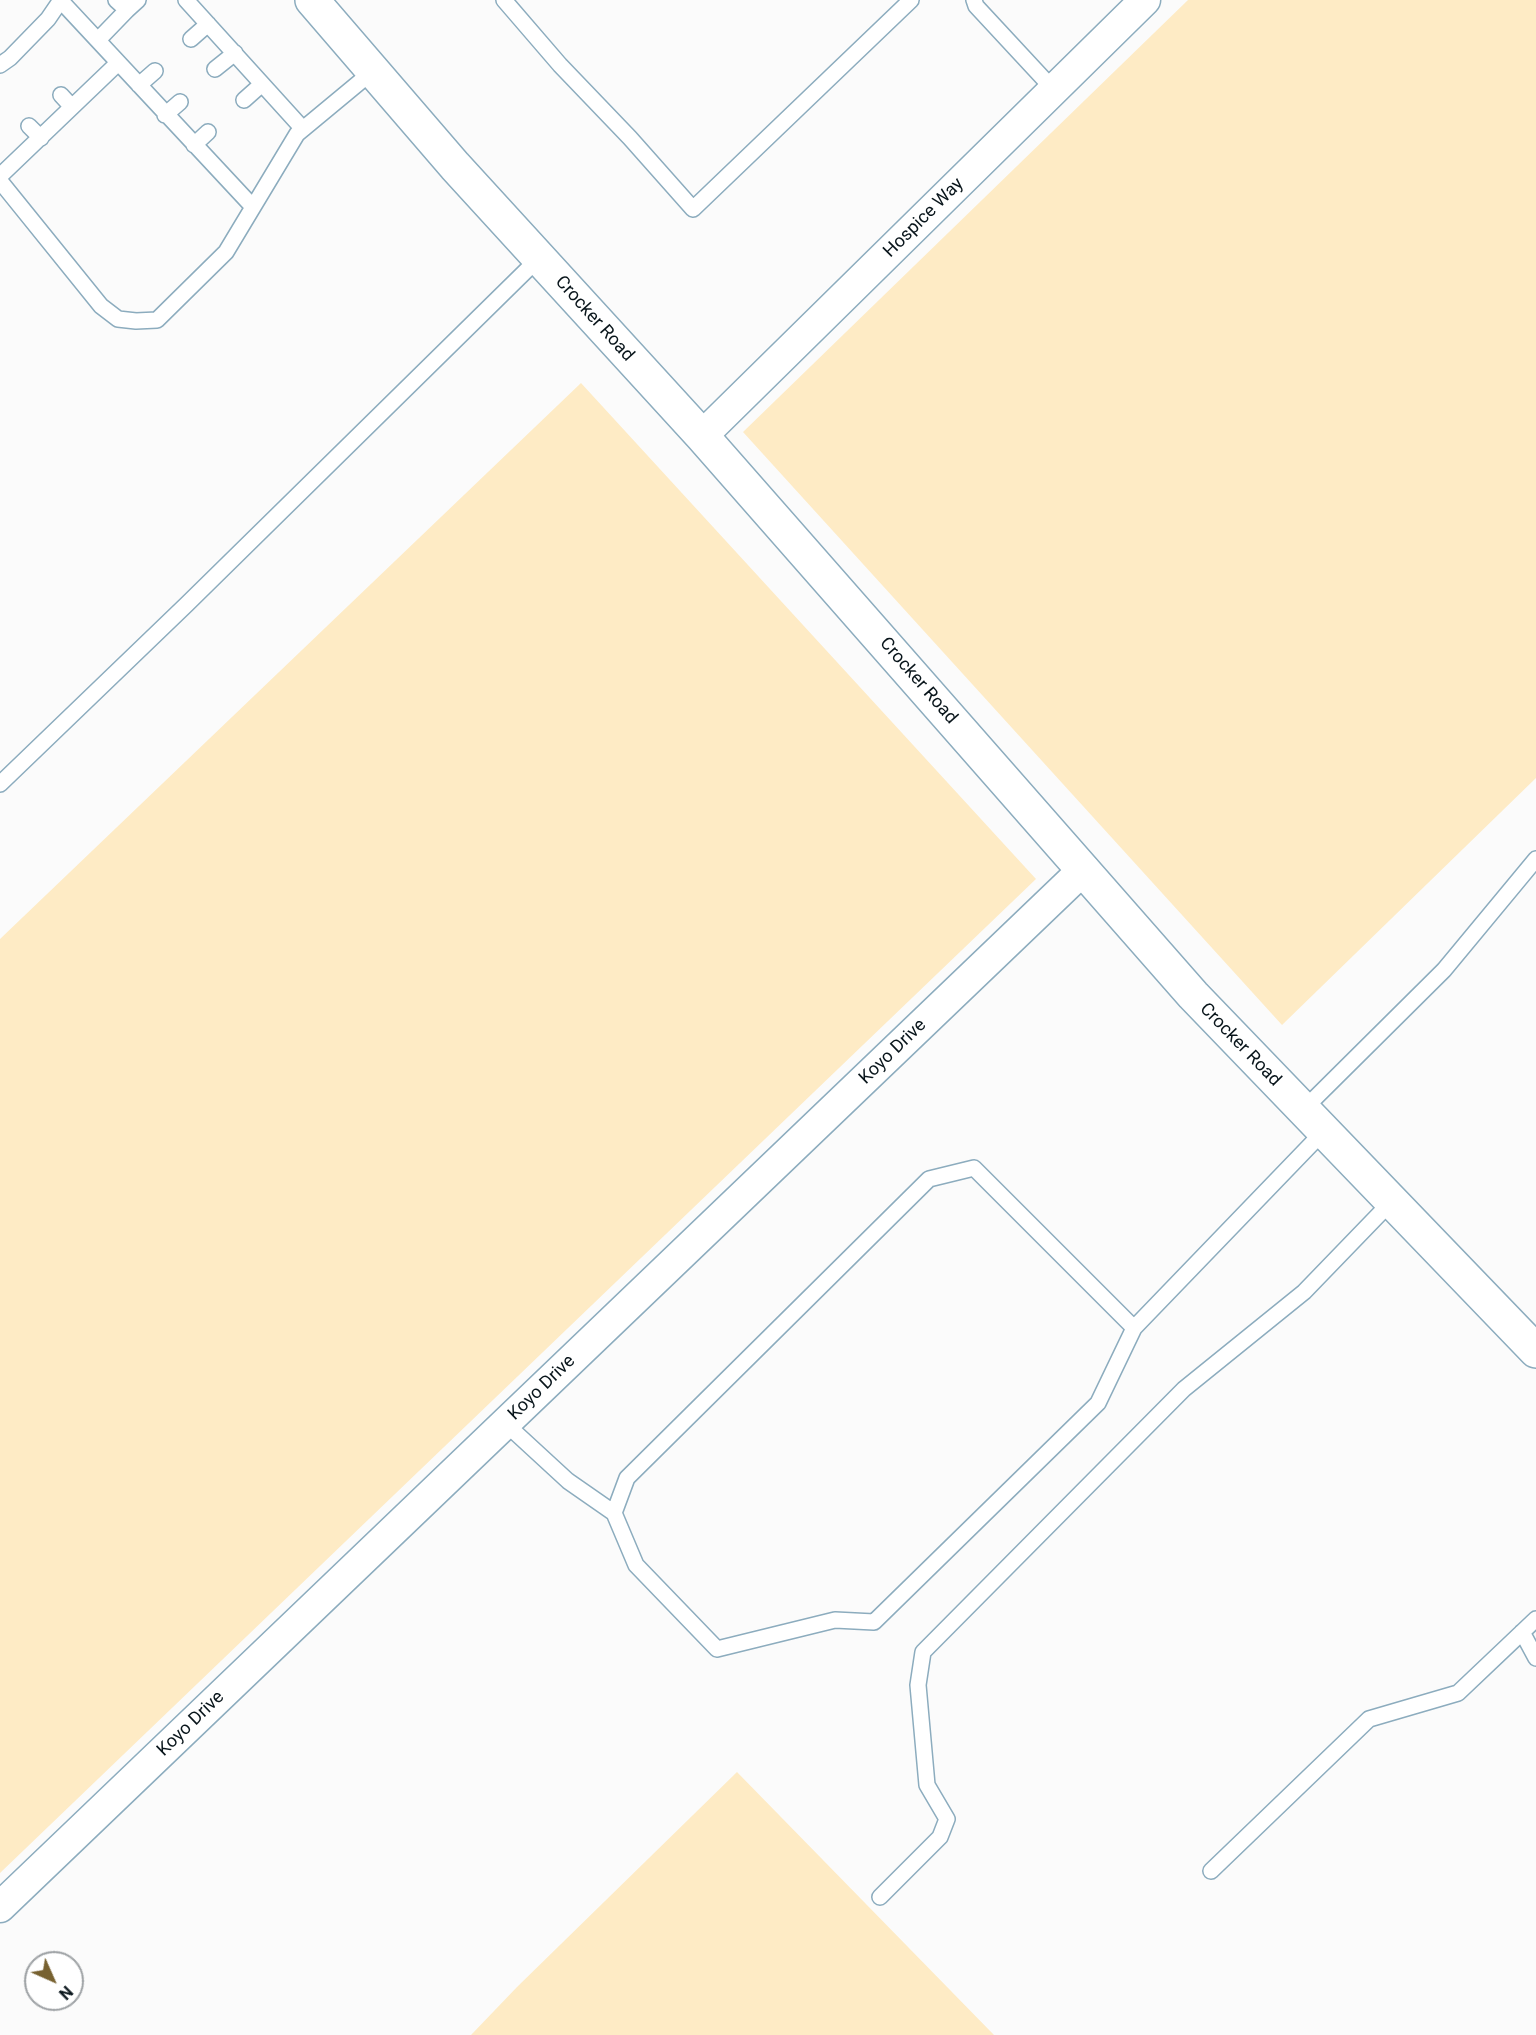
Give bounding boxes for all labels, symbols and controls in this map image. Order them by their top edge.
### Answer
street label: Hospice Way [880,174,968,262]
street label: Crocker Road [550,272,638,366]
street label: Crocker Road [875,633,961,729]
street label: Crocker Road [1195,999,1285,1091]
street label: Koyo Drive [855,1015,931,1089]
street label: Koyo Drive [504,1351,580,1425]
street label: Koyo Drive [153,1687,229,1761]
north arrow [24,1951,84,2011]
text: N [55,1982,76,2003]

